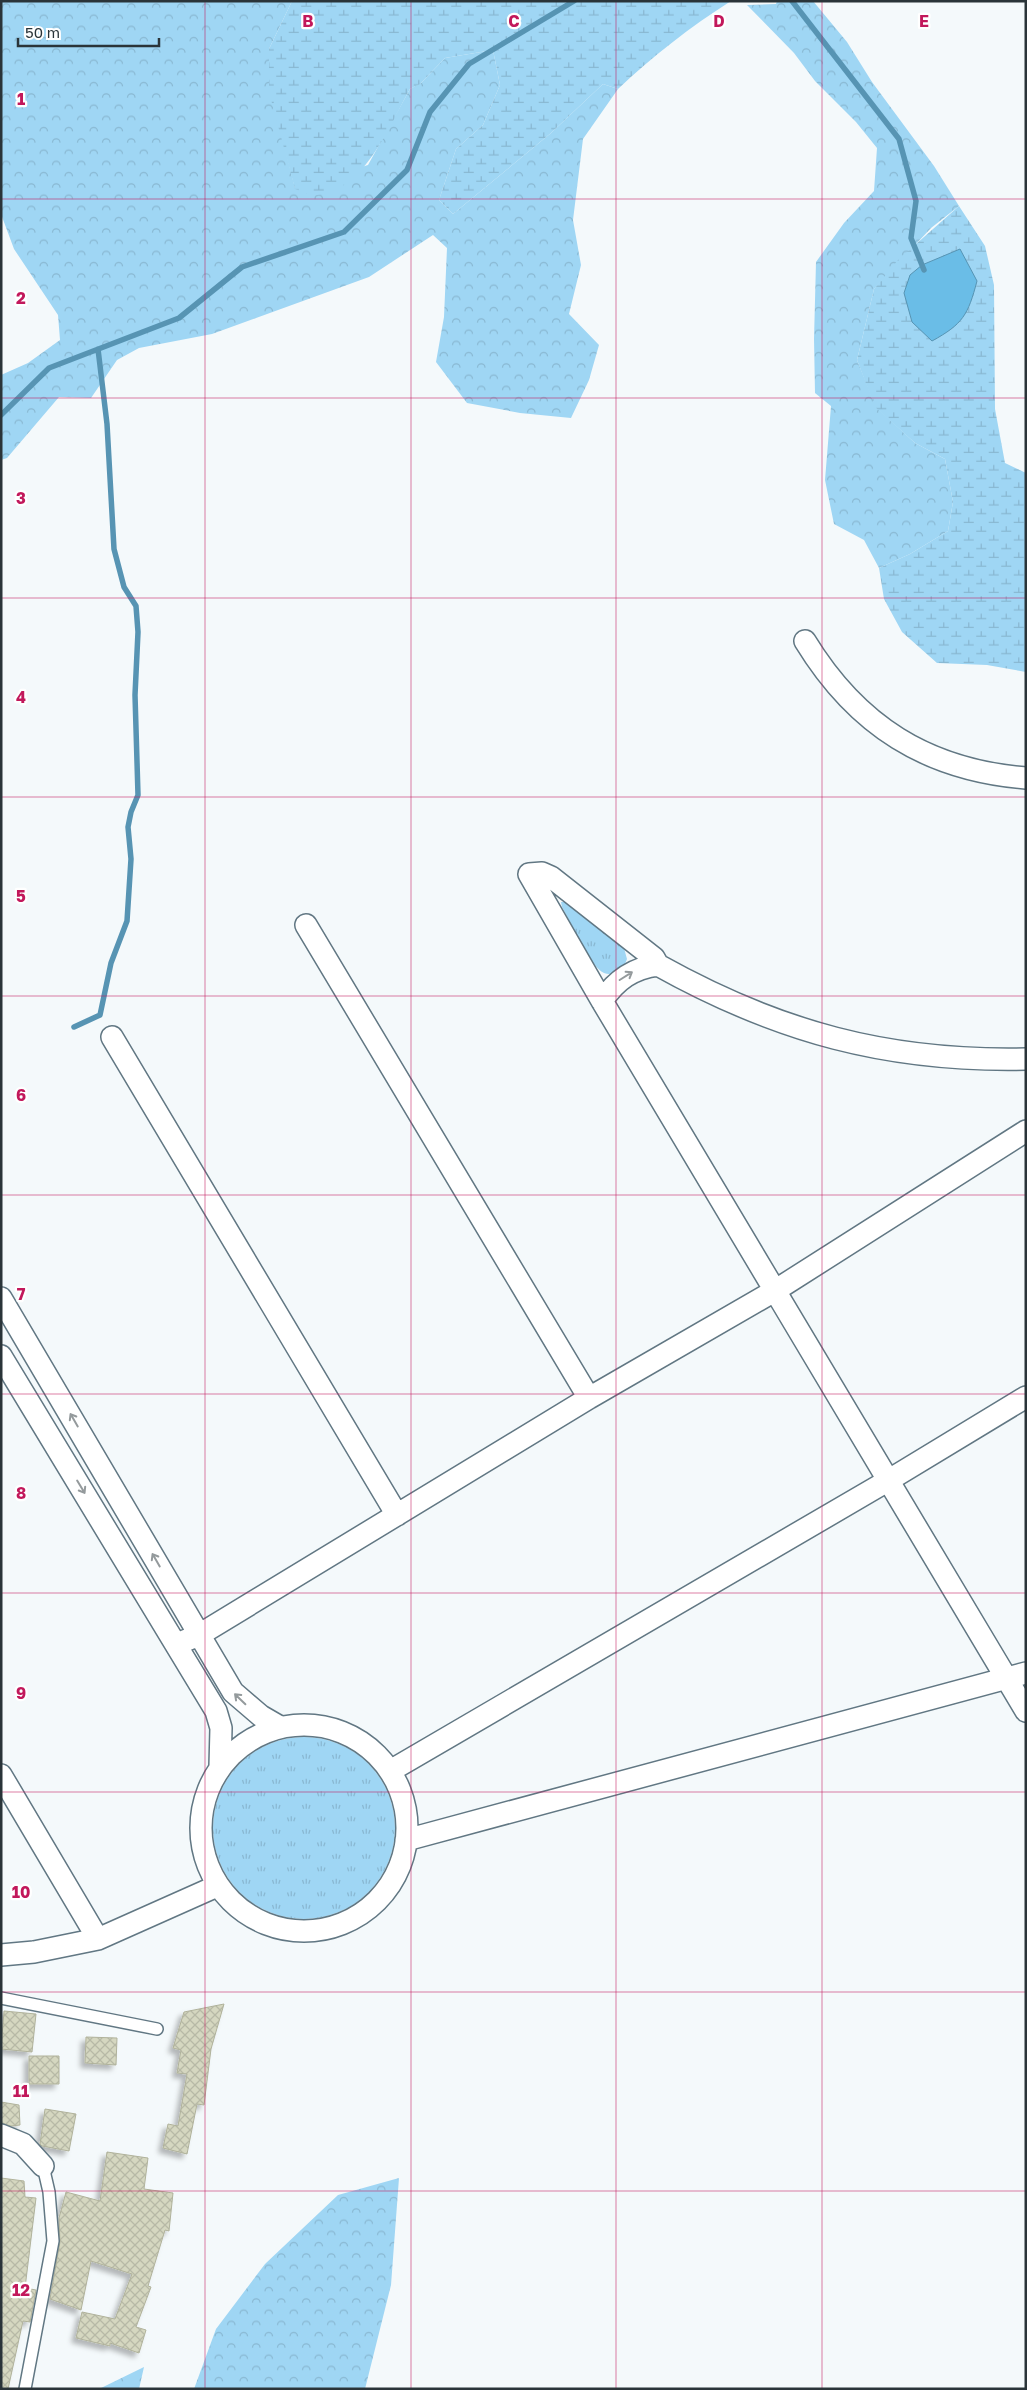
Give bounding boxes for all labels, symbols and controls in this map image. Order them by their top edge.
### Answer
text: B [302,11,314,31]
text: C [508,11,520,31]
text: D [713,11,725,31]
text: E [919,11,929,31]
scale bar [18,15,159,47]
text: 50 m [25,23,60,41]
text: 1 [17,89,25,109]
text: 2 [16,288,26,308]
text: 3 [16,488,26,508]
text: 4 [16,687,26,707]
text: 5 [16,886,26,906]
one-way arrow [618,971,632,981]
text: 6 [16,1085,26,1105]
text: 7 [17,1284,26,1304]
one-way arrow [68,1413,78,1428]
one-way arrow [77,1480,87,1494]
text: 8 [16,1483,26,1503]
one-way arrow [150,1554,160,1568]
text: 9 [16,1683,26,1703]
one-way arrow [234,1693,247,1705]
text: 10 [12,1882,30,1902]
text: 11 [13,2081,29,2101]
text: 12 [12,2280,30,2300]

